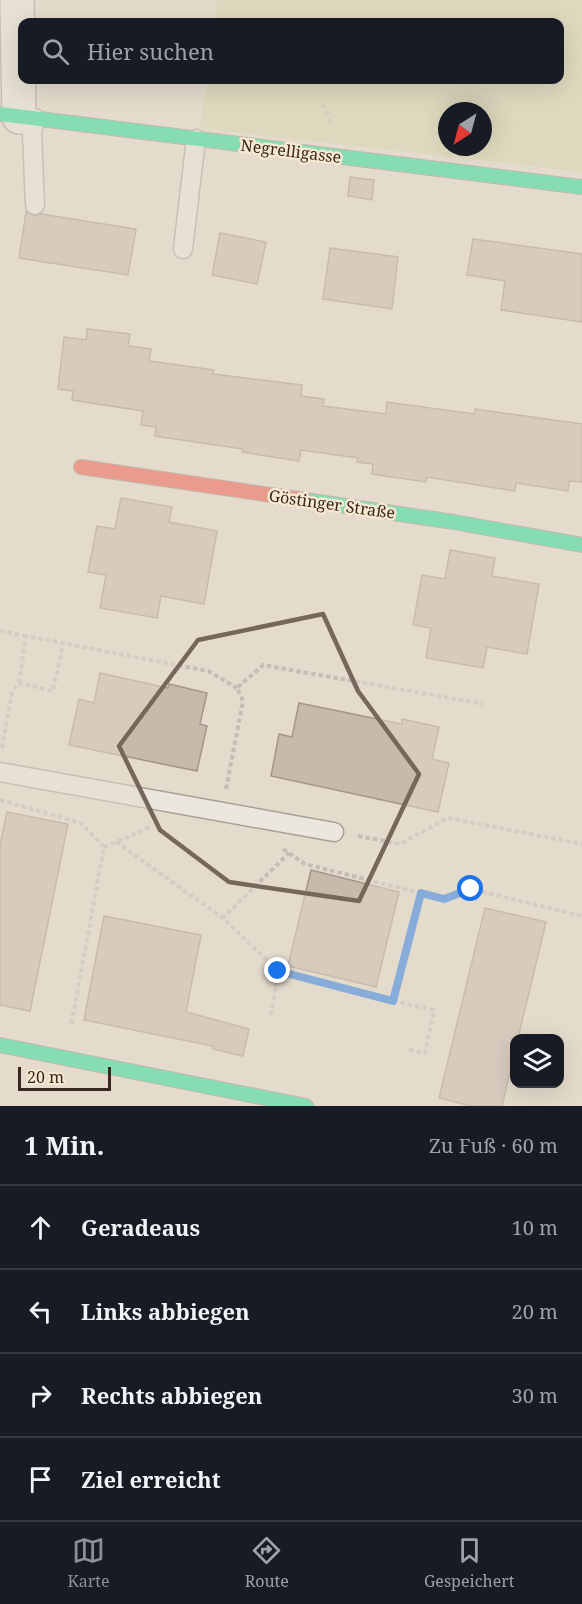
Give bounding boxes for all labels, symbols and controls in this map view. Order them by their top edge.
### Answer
search box [18,18,564,84]
icon: search [39,35,72,68]
text: Hier suchen [87,36,214,66]
north arrow [438,102,492,156]
street label: Negrelligasse [239,134,343,168]
street label: Göstinger Straße [267,484,397,524]
route start [457,875,483,901]
route end [264,957,290,983]
map controls [510,1034,564,1088]
button: layers [510,1034,564,1088]
scale bar [18,1064,111,1092]
text: 20 m [27,1066,64,1088]
text: 1 Min. [24,1127,104,1163]
text: Zu Fuß · 60 m [429,1132,558,1159]
icon: ahead [24,1211,57,1244]
text: Geradeaus [81,1212,200,1242]
text: 10 m [512,1214,558,1241]
icon: left [24,1295,57,1328]
text: Links abbiegen [81,1296,250,1326]
text: 20 m [512,1298,558,1325]
icon: right [24,1379,57,1412]
text: Rechts abbiegen [81,1380,262,1410]
text: 30 m [512,1382,558,1409]
icon: arrive [24,1463,57,1496]
text: Ziel erreicht [81,1464,221,1494]
tab: Karte [68,1534,110,1592]
tab: Route [245,1534,289,1592]
tab: Gespeichert [424,1534,514,1592]

